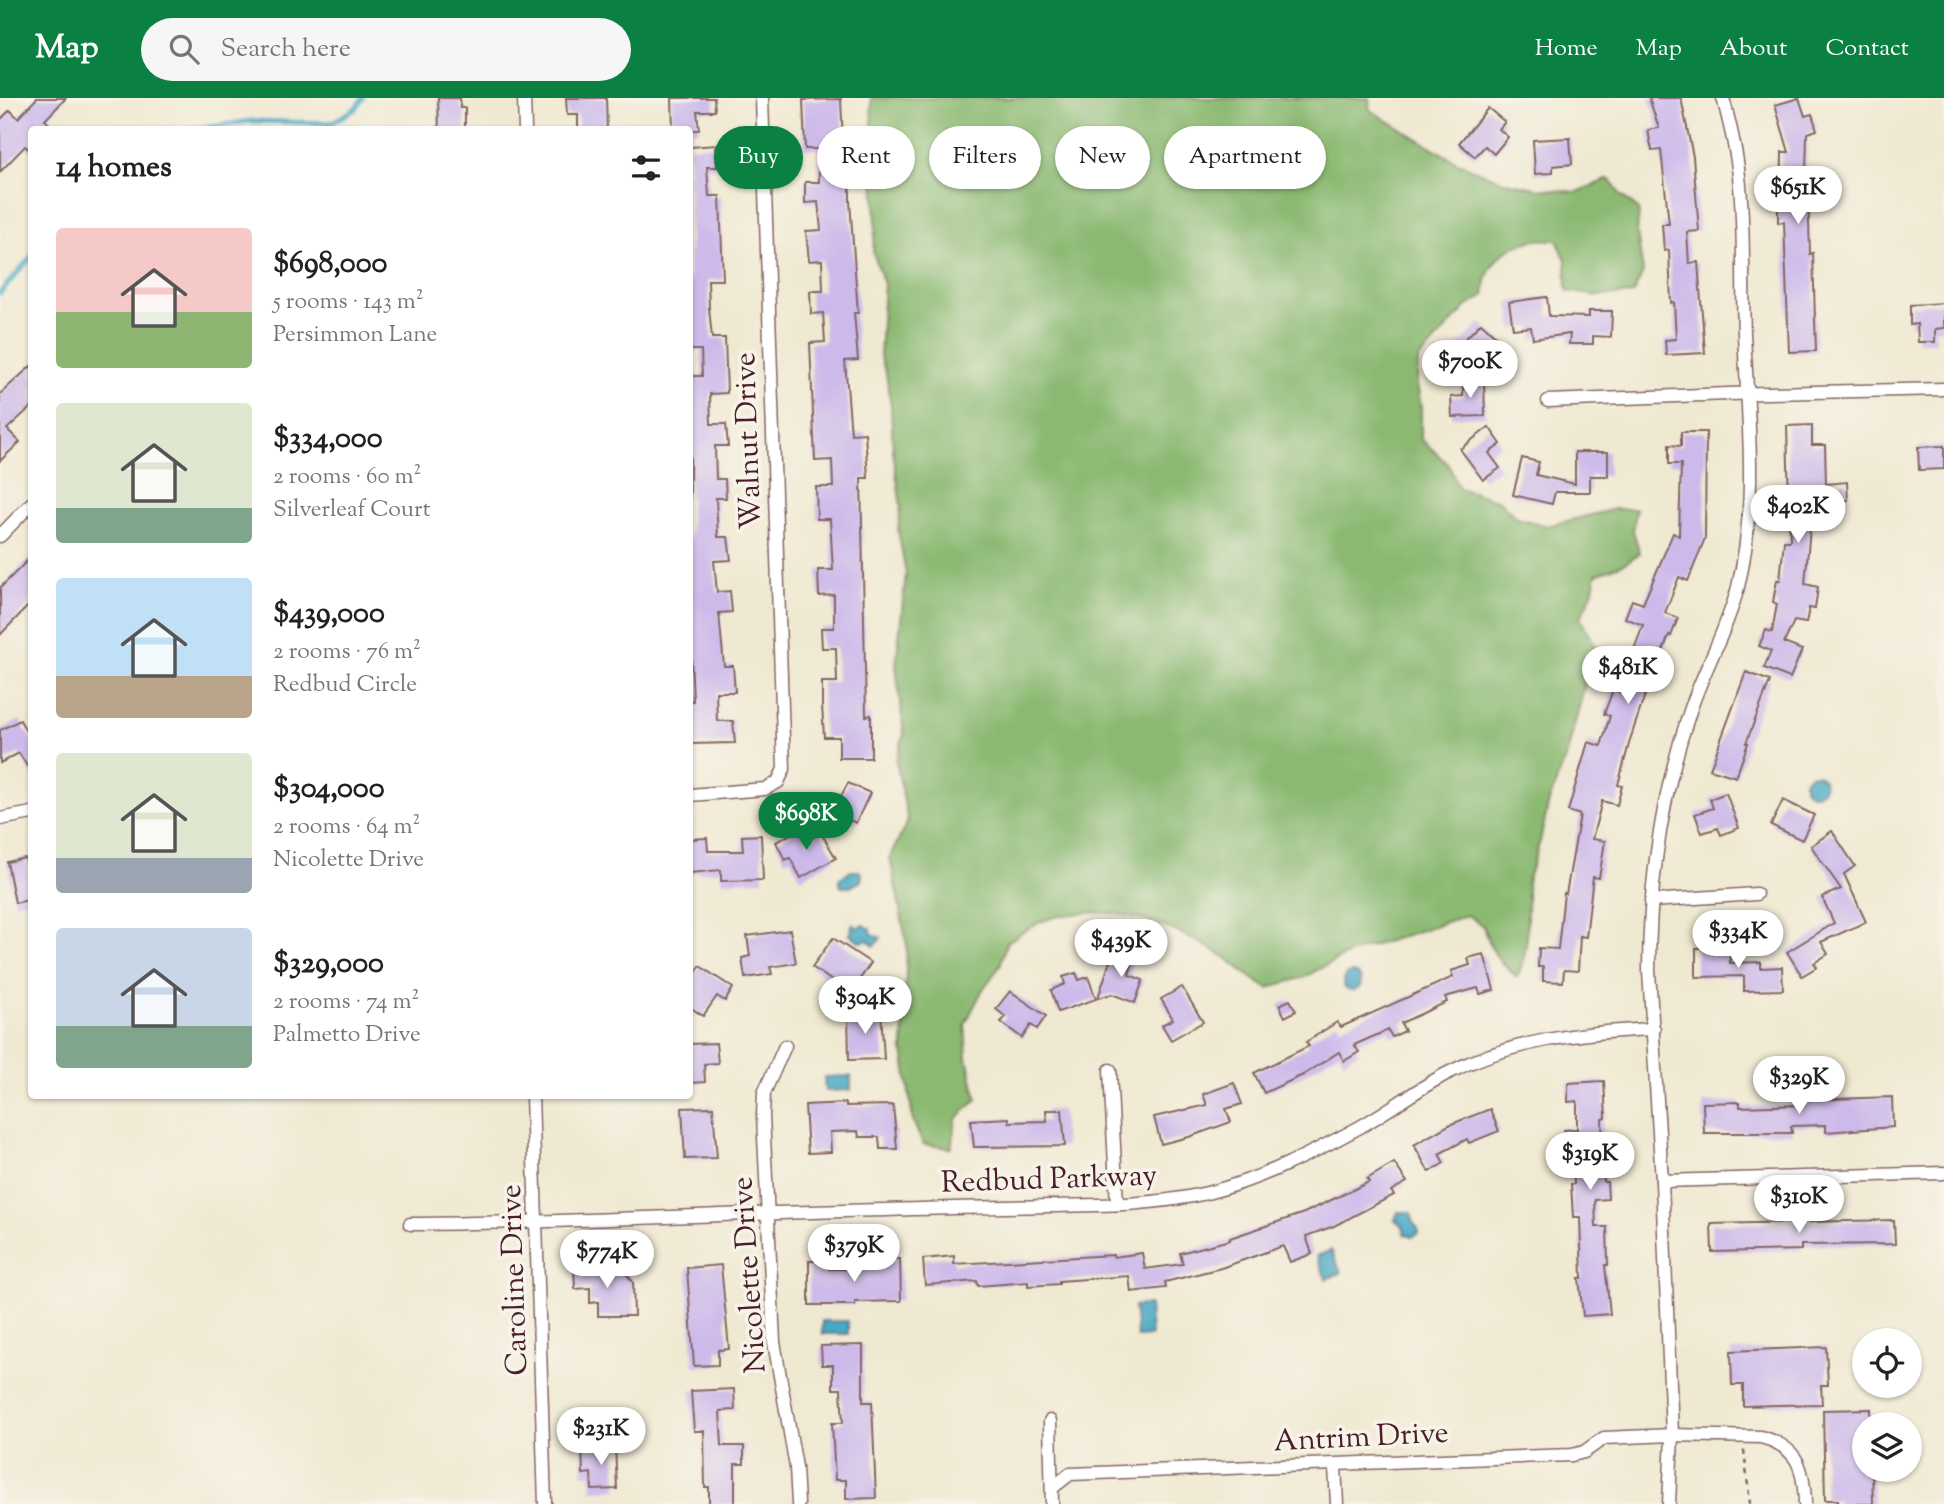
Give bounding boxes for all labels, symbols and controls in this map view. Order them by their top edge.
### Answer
search box [141,18,631,81]
text: Map [35,25,99,73]
icon: search [165,30,203,68]
text: Search here [221,31,351,68]
text: Home [1535,32,1598,66]
text: Map [1636,32,1682,66]
text: About [1720,32,1787,66]
text: Contact [1825,32,1909,66]
chip: Buy [714,126,803,189]
chip: Rent [817,126,915,189]
chip: Filters [929,126,1041,189]
chip: New [1055,126,1150,189]
chip: Apartment [1164,126,1326,189]
text: 14 homes [56,147,172,190]
icon: filters [627,149,665,187]
pin: $651K [1749,166,1847,226]
text: $651K [1770,172,1826,205]
text: $698,000 [273,243,387,286]
icon: home [112,256,196,340]
text: 5 rooms · 143 m² [273,286,424,319]
text: Persimmon Lane [273,319,437,352]
pin: $700K [1421,341,1519,400]
text: $700K [1438,346,1502,379]
street label: Walnut Drive [725,352,774,530]
text: $334,000 [273,418,383,461]
icon: home [112,431,196,515]
text: 2 rooms · 60 m² [273,461,421,494]
pin: $402K [1749,486,1847,545]
text: $402K [1767,491,1830,524]
text: Silverleaf Court [273,494,431,527]
text: $439,000 [273,593,385,636]
icon: home [112,606,196,690]
text: 2 rooms · 76 m² [273,636,421,669]
pin: $481K [1579,646,1677,706]
text: $481K [1598,652,1658,685]
text: Redbud Circle [273,669,417,702]
text: $304,000 [273,768,385,811]
icon: home [112,781,196,865]
pin: $698K [757,792,855,852]
text: $698K [774,798,838,831]
text: 2 rooms · 64 m² [273,811,420,844]
text: Nicolette Drive [273,844,424,877]
pin: $334K [1689,910,1787,970]
text: $334K [1708,916,1768,949]
pin: $439K [1072,920,1170,979]
text: $439K [1091,925,1151,958]
text: $329,000 [273,943,384,986]
icon: home [112,956,196,1040]
pin: $304K [816,976,914,1036]
text: $304K [835,982,895,1015]
text: 2 rooms · 74 m² [273,986,419,1019]
text: Palmetto Drive [273,1019,421,1052]
pin: $329K [1750,1056,1848,1116]
text: $329K [1769,1062,1829,1095]
pin: $319K [1541,1132,1639,1192]
text: $319K [1562,1138,1618,1171]
street label: Redbud Parkway [940,1155,1158,1206]
street label: Nicolette Drive [722,1175,779,1375]
pin: $310K [1750,1176,1848,1235]
text: $310K [1770,1181,1828,1214]
street label: Caroline Drive [491,1183,540,1376]
pin: $379K [805,1224,903,1284]
pin: $774K [558,1230,656,1290]
text: $379K [824,1230,884,1263]
text: $774K [576,1236,638,1269]
map controls [1852,1328,1922,1482]
button: locate [1852,1328,1922,1398]
pin: $231K [552,1408,650,1467]
street label: Antrim Drive [1273,1412,1450,1465]
button: layers [1852,1412,1922,1482]
text: $231K [573,1413,629,1446]

